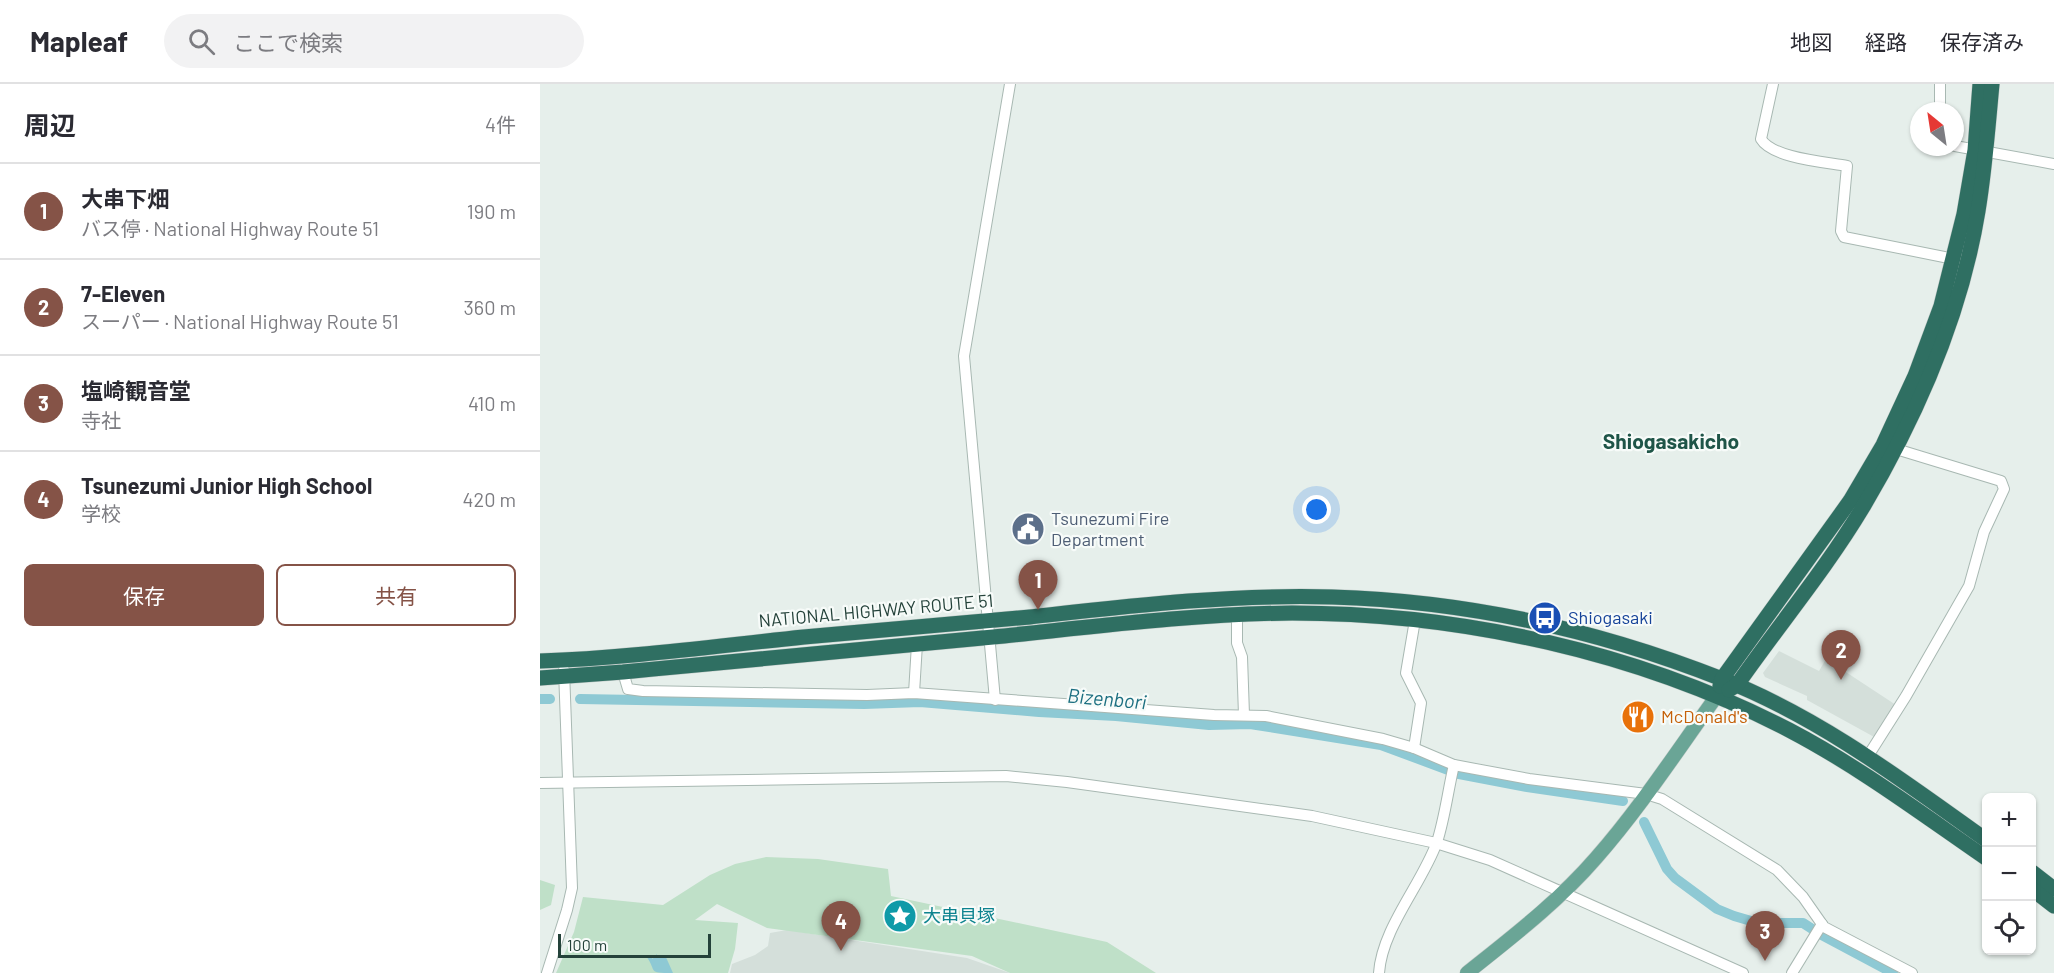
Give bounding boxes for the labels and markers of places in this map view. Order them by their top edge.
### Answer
place label: Tsunezumi Fire Department [1051,507,1169,550]
public building icon: Tsunezumi Fire Department [1010,511,1046,547]
pin: 1 [1018,560,1058,610]
bus stop icon: Shiogasaki [1527,600,1563,636]
place label: Shiogasaki [1568,606,1653,628]
pin: 2 [1822,630,1860,680]
restaurant icon: McDonald's [1620,699,1656,735]
place label: McDonald's [1661,705,1748,727]
place icon: 大串貝塚 [882,898,918,934]
pin: 4 [822,902,860,951]
place label: 大串貝塚 [923,904,995,926]
pin: 3 [1746,912,1784,961]

